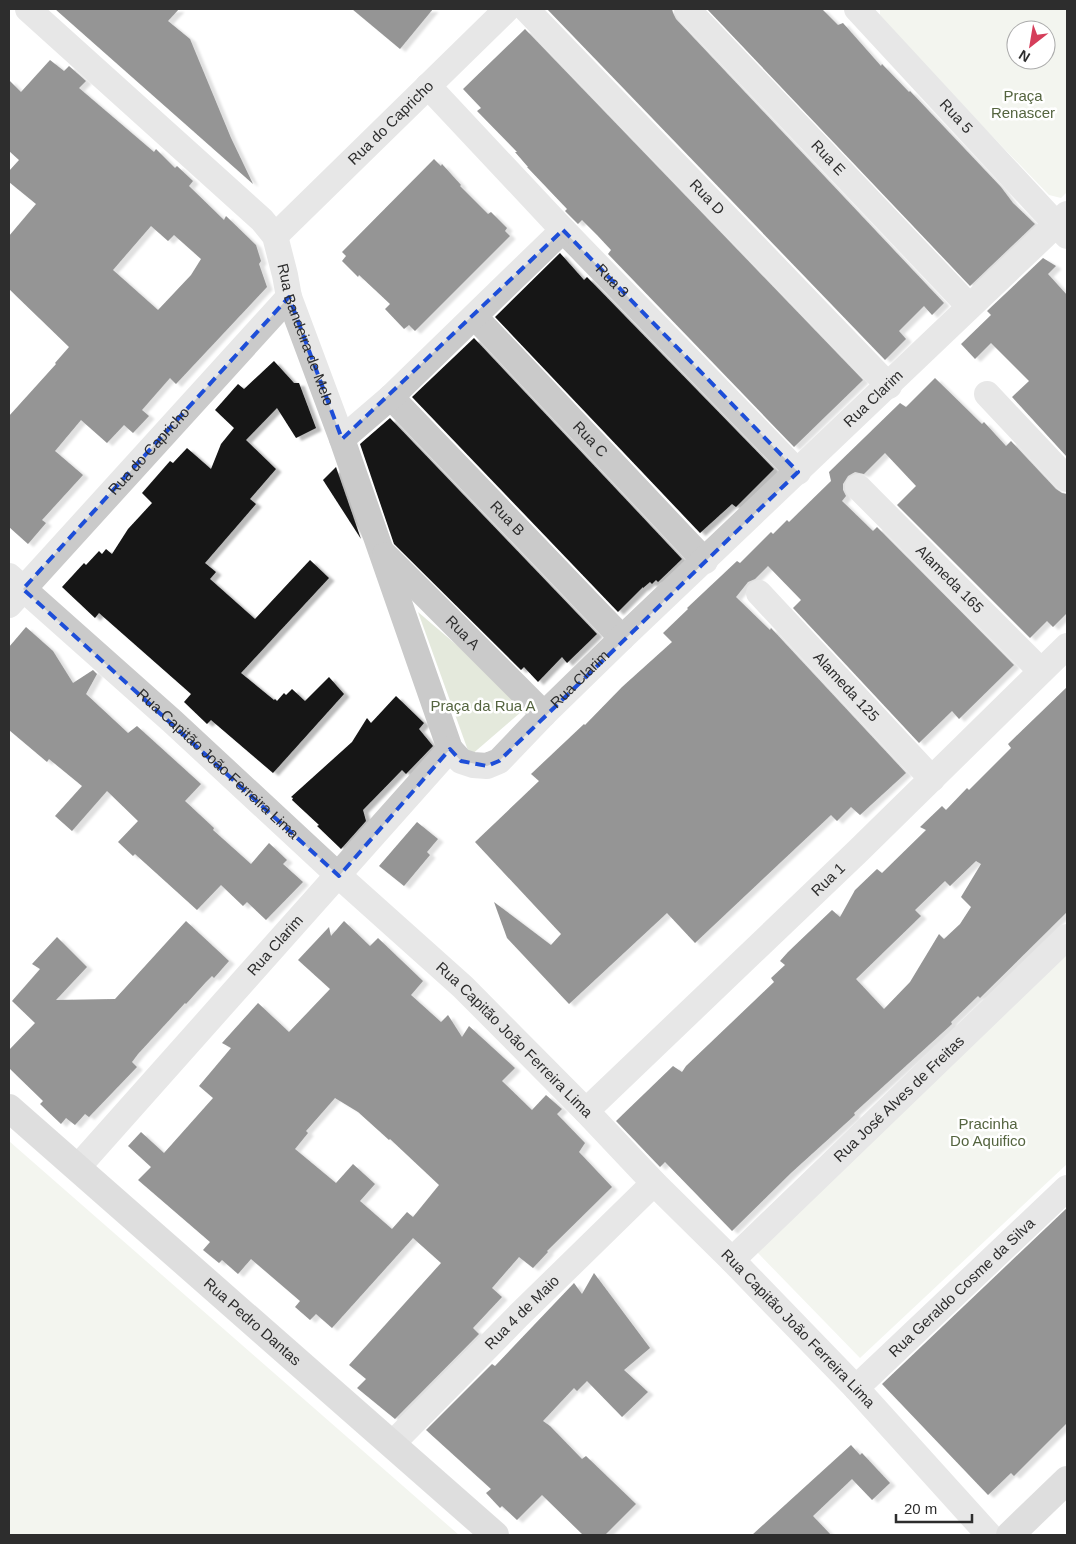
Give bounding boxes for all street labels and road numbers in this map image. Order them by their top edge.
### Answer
street label: Rua do Capricho [344,77,437,168]
street label: Rua 5 [937,95,976,136]
street label: Rua E [808,136,849,178]
street label: Rua D [687,175,728,218]
street label: Rua 3 [593,260,633,301]
street label: Rua Bandeira de Melo [274,261,338,408]
street label: Rua Clarim [840,366,906,430]
street label: Rua do Capricho [104,403,193,498]
street label: Rua C [570,418,611,460]
street label: Rua B [487,497,528,539]
street label: Alameda 165 [913,541,987,616]
street label: Rua A [443,612,484,653]
street label: Rua Clarim [547,646,612,711]
street label: Alameda 125 [810,648,883,725]
street label: Rua Capitão João Ferreira Lima [134,685,303,843]
street label: Rua 1 [807,859,848,899]
street label: Rua Clarim [243,911,306,979]
street label: Rua Capitão João Ferreira Lima [433,958,597,1121]
street label: Rua José Alves de Freitas [830,1032,967,1165]
street label: Rua Geraldo Cosme da Silva [885,1214,1038,1360]
street label: Rua Capitão João Ferreira Lima [718,1246,879,1412]
street label: Rua 4 de Maio [481,1272,562,1353]
street label: Rua Pedro Dantas [201,1274,305,1369]

